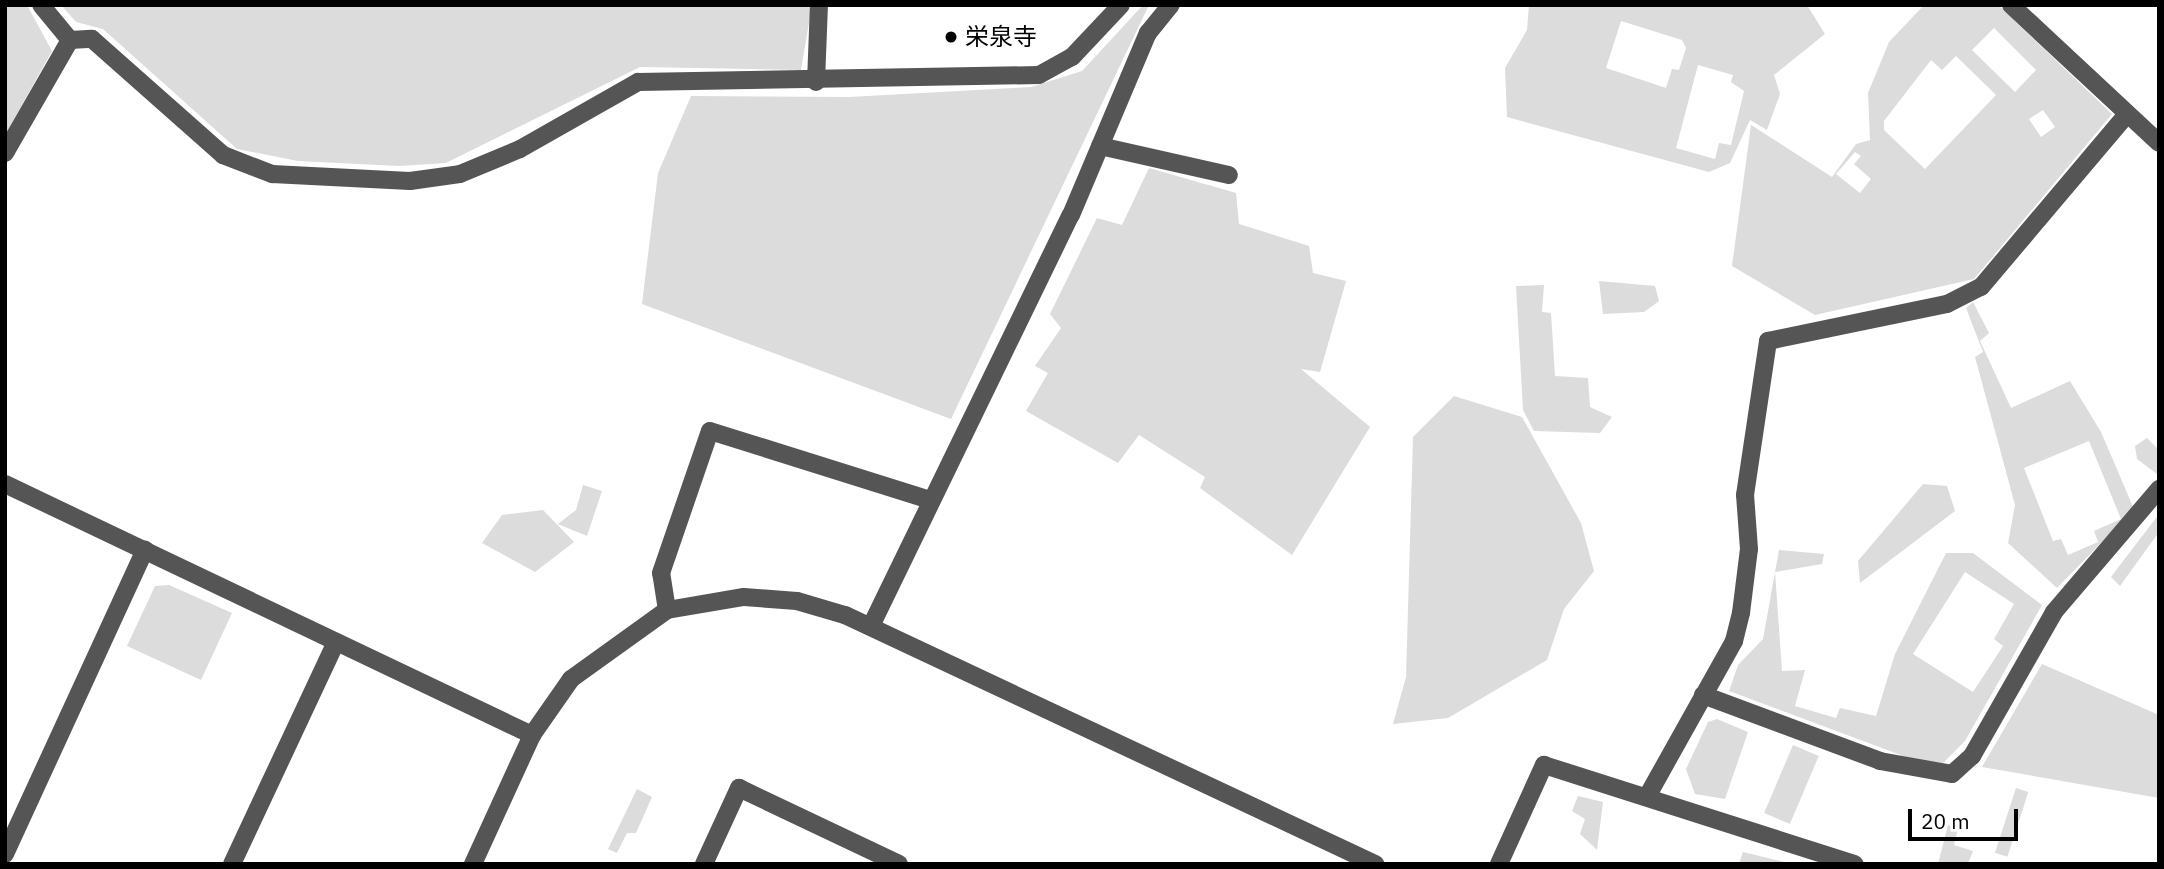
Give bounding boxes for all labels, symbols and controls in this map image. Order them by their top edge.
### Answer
place label: 栄泉寺 [965,23,1037,51]
marker: 栄泉寺 [943,29,959,45]
scale bar [1912,796,2022,840]
text: 20 m [1921,807,1970,835]

